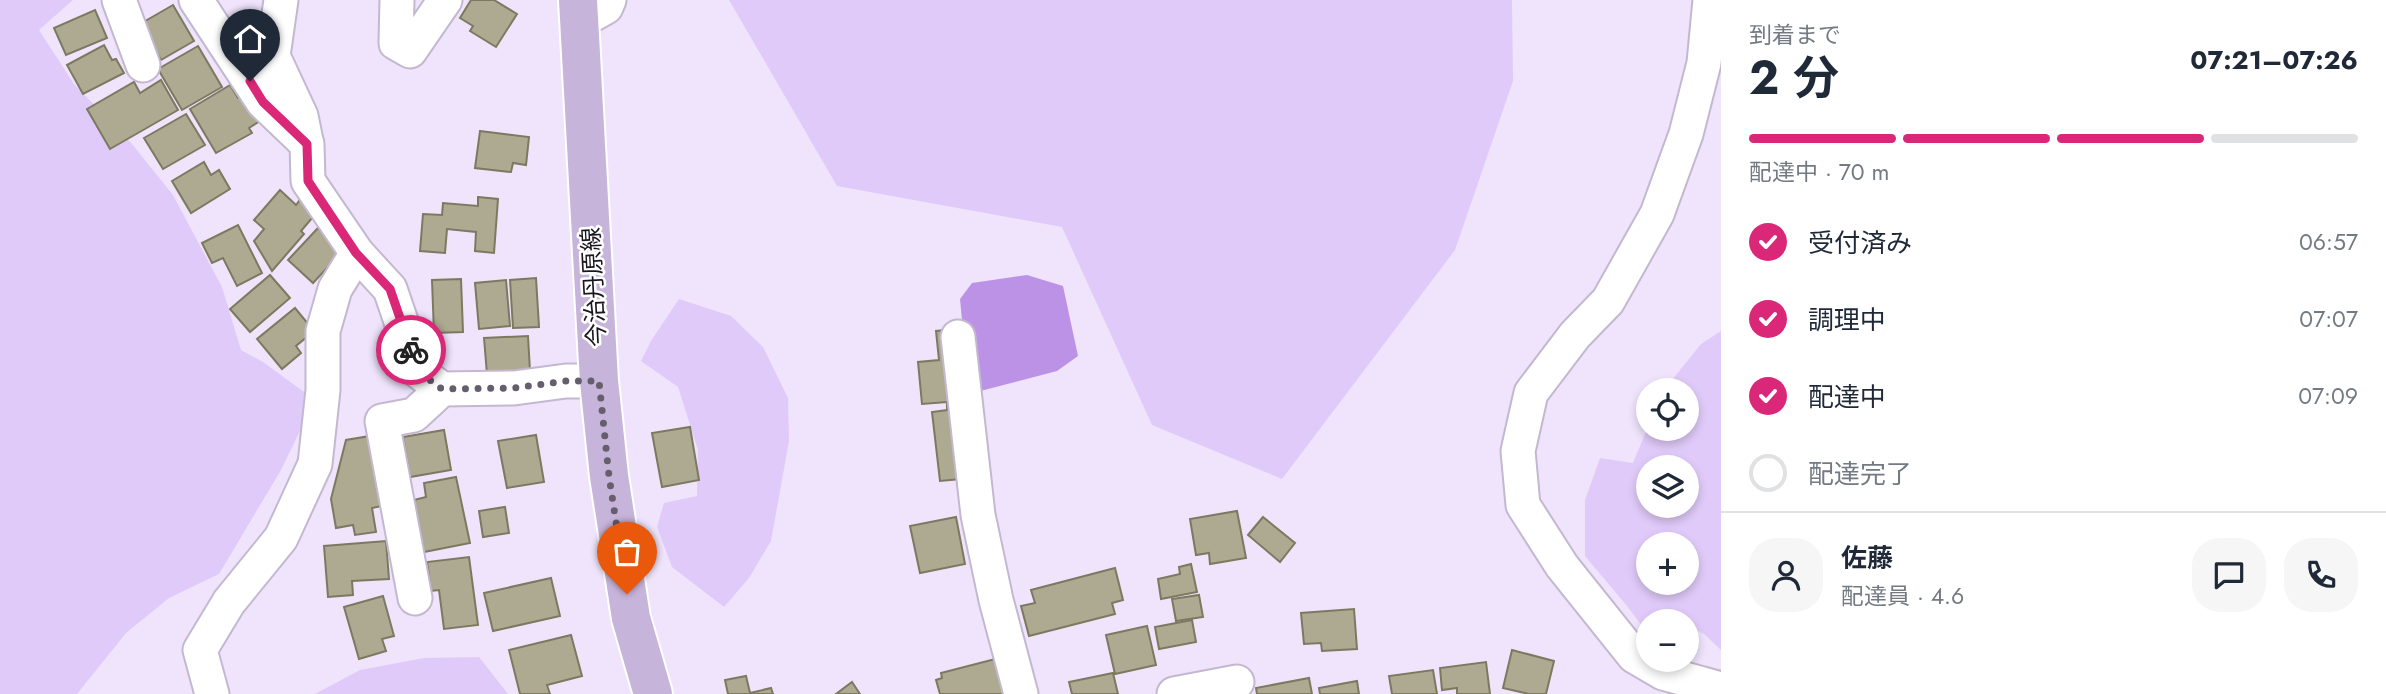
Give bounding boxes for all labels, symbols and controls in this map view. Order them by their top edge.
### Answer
pin [220,9,280,81]
text: 到着まで [1749,18,1841,52]
icon: home [231,20,269,58]
text: 07:21–07:26 [2190,41,2358,79]
text: 2 分 [1749,45,1839,111]
text: 配達中 · 70 m [1749,155,1889,189]
icon: check [1749,223,1787,261]
text: 受付済み [1808,224,1912,262]
text: 06:57 [2299,225,2358,259]
street label: 今治丹原線 [573,226,614,348]
icon: check [1749,300,1787,338]
text: 調理中 [1808,301,1886,339]
text: 07:07 [2299,302,2358,336]
courier [376,315,446,385]
icon: bike [392,331,430,369]
icon: check [1749,377,1787,415]
map controls [1636,378,1699,672]
button: locate [1636,378,1699,441]
text: 配達中 [1808,378,1886,416]
text: 07:09 [2298,379,2358,413]
button: layers [1636,455,1699,518]
text: 配達完了 [1808,455,1912,493]
pin [597,522,657,594]
button: + [1636,532,1699,595]
icon: bag [608,533,646,571]
button: person [1749,538,1823,612]
button: chat [2192,538,2266,612]
button: phone [2284,538,2358,612]
text: 佐藤 [1841,539,1893,577]
text: 配達員 · 4.6 [1841,579,1964,613]
button: − [1636,609,1699,672]

